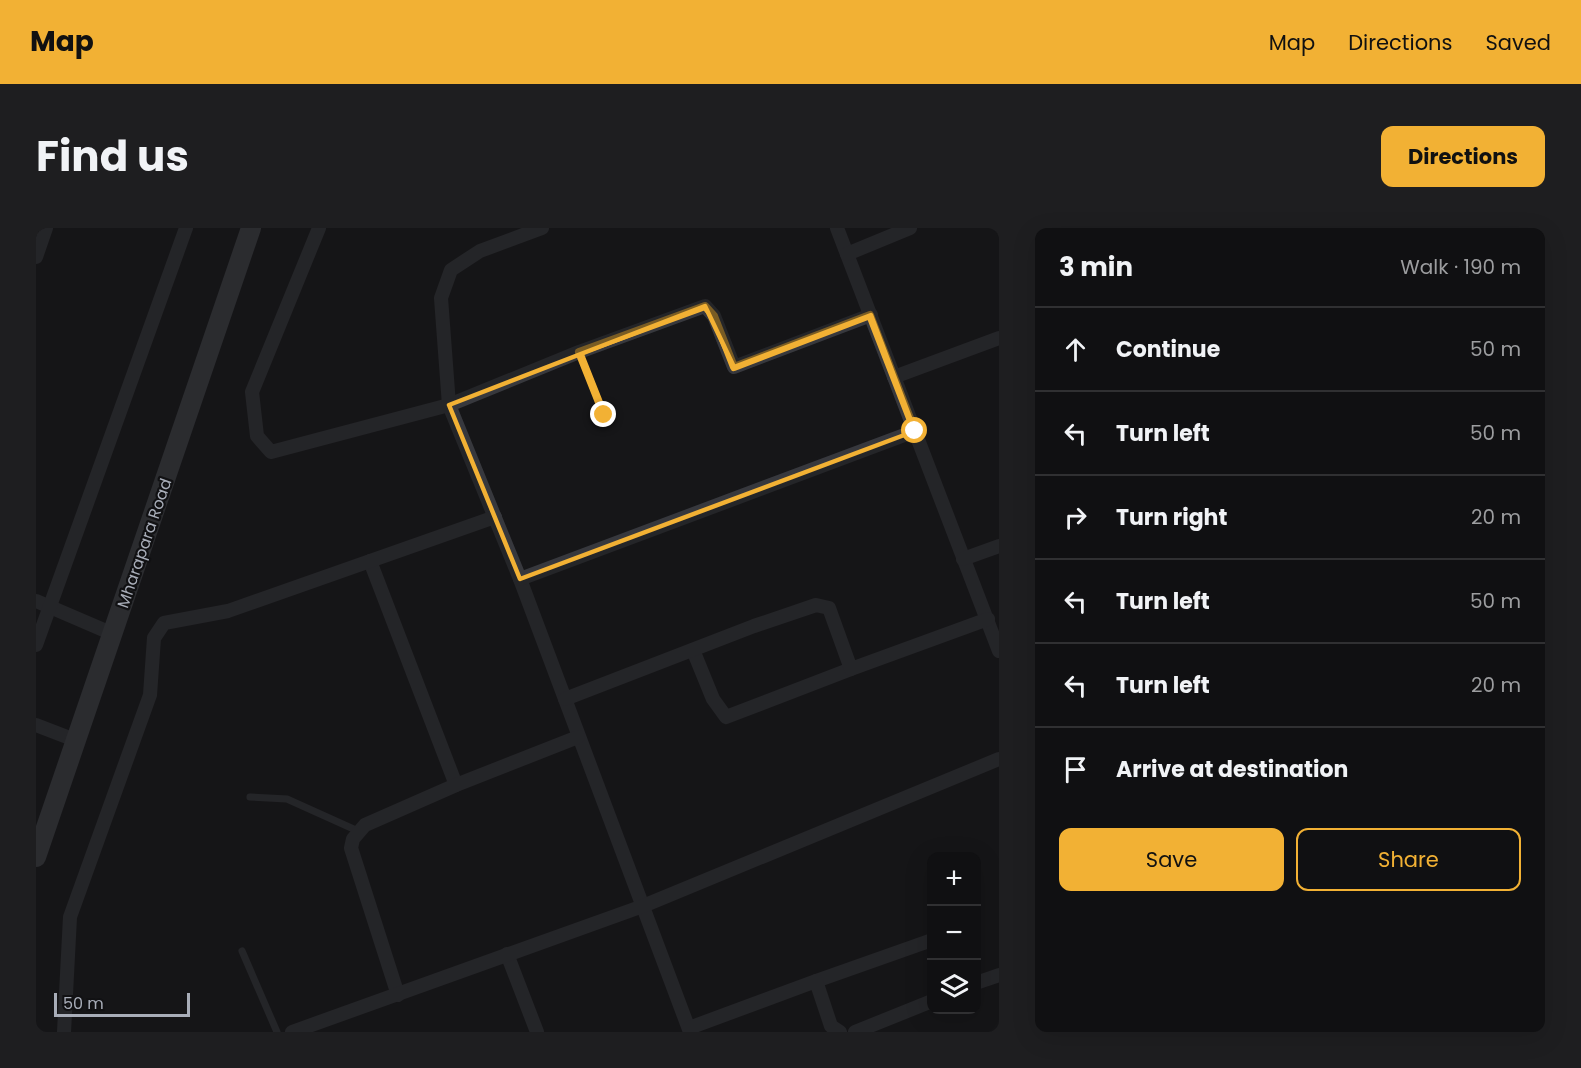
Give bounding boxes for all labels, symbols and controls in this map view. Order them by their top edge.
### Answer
text: Map [30,22,94,61]
text: Map [1269,28,1315,57]
text: Directions [1348,28,1452,57]
text: Saved [1485,28,1551,57]
button: Directions [1381,126,1545,187]
text: Find us [36,127,189,186]
text: 3 min [1059,249,1133,285]
text: Walk · 190 m [1400,253,1521,281]
icon: ahead [1059,333,1092,366]
text: Continue [1116,334,1220,365]
text: 50 m [1470,335,1521,363]
route end [590,401,616,427]
route start [901,417,927,443]
icon: left [1059,417,1092,450]
text: Turn left [1116,418,1210,449]
text: 50 m [1470,419,1521,447]
street label: Mharapara Road [111,475,177,611]
icon: right [1059,501,1092,534]
text: Turn right [1116,502,1227,533]
text: 20 m [1471,503,1521,531]
icon: left [1059,585,1092,618]
text: Turn left [1116,586,1210,617]
text: 50 m [1470,587,1521,615]
icon: left [1059,669,1092,702]
text: Turn left [1116,670,1210,701]
text: 20 m [1471,671,1521,699]
icon: arrive [1059,753,1092,786]
text: Arrive at destination [1116,754,1348,785]
button: Save [1059,828,1284,891]
button: Share [1296,828,1521,891]
map controls [927,852,981,1014]
button: + [927,852,981,906]
button: − [927,906,981,960]
button: layers [927,960,981,1014]
scale bar [54,990,190,1018]
text: 50 m [63,992,104,1015]

